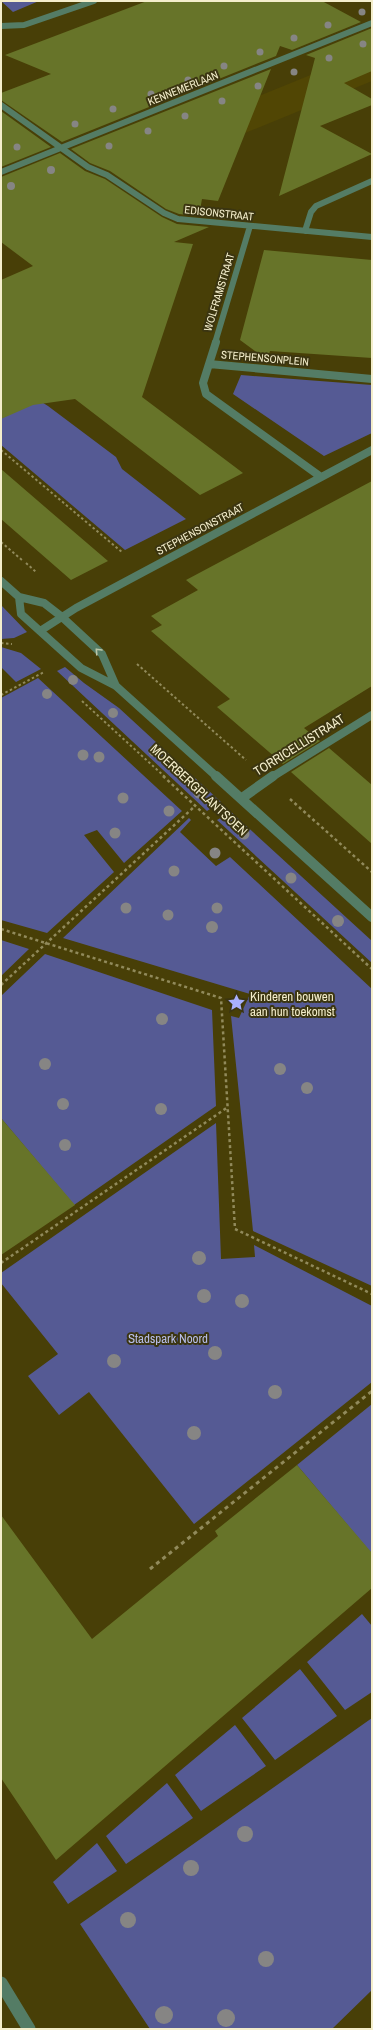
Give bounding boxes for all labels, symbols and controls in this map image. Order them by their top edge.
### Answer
street label: KENNEMERLAAN [146,68,220,108]
street label: EDISONSTRAAT [184,202,255,224]
street label: WOLFRAMSTRAAT [200,251,238,333]
street label: STEPHENSONPLEIN [220,347,310,369]
street label: STEPHENSONSTRAAT [154,500,247,558]
one-way arrow [95,648,103,656]
street label: TORRICELLISTRAAT [250,710,348,780]
street label: MOERBERGPLANTSOEN [147,741,251,839]
place label: Kinderen bouwen aan hun toekomst [250,988,335,1020]
place icon: Kinderen bouwen aan hun toekomst [227,993,247,1013]
park label: Stadspark Noord [128,1330,208,1347]

